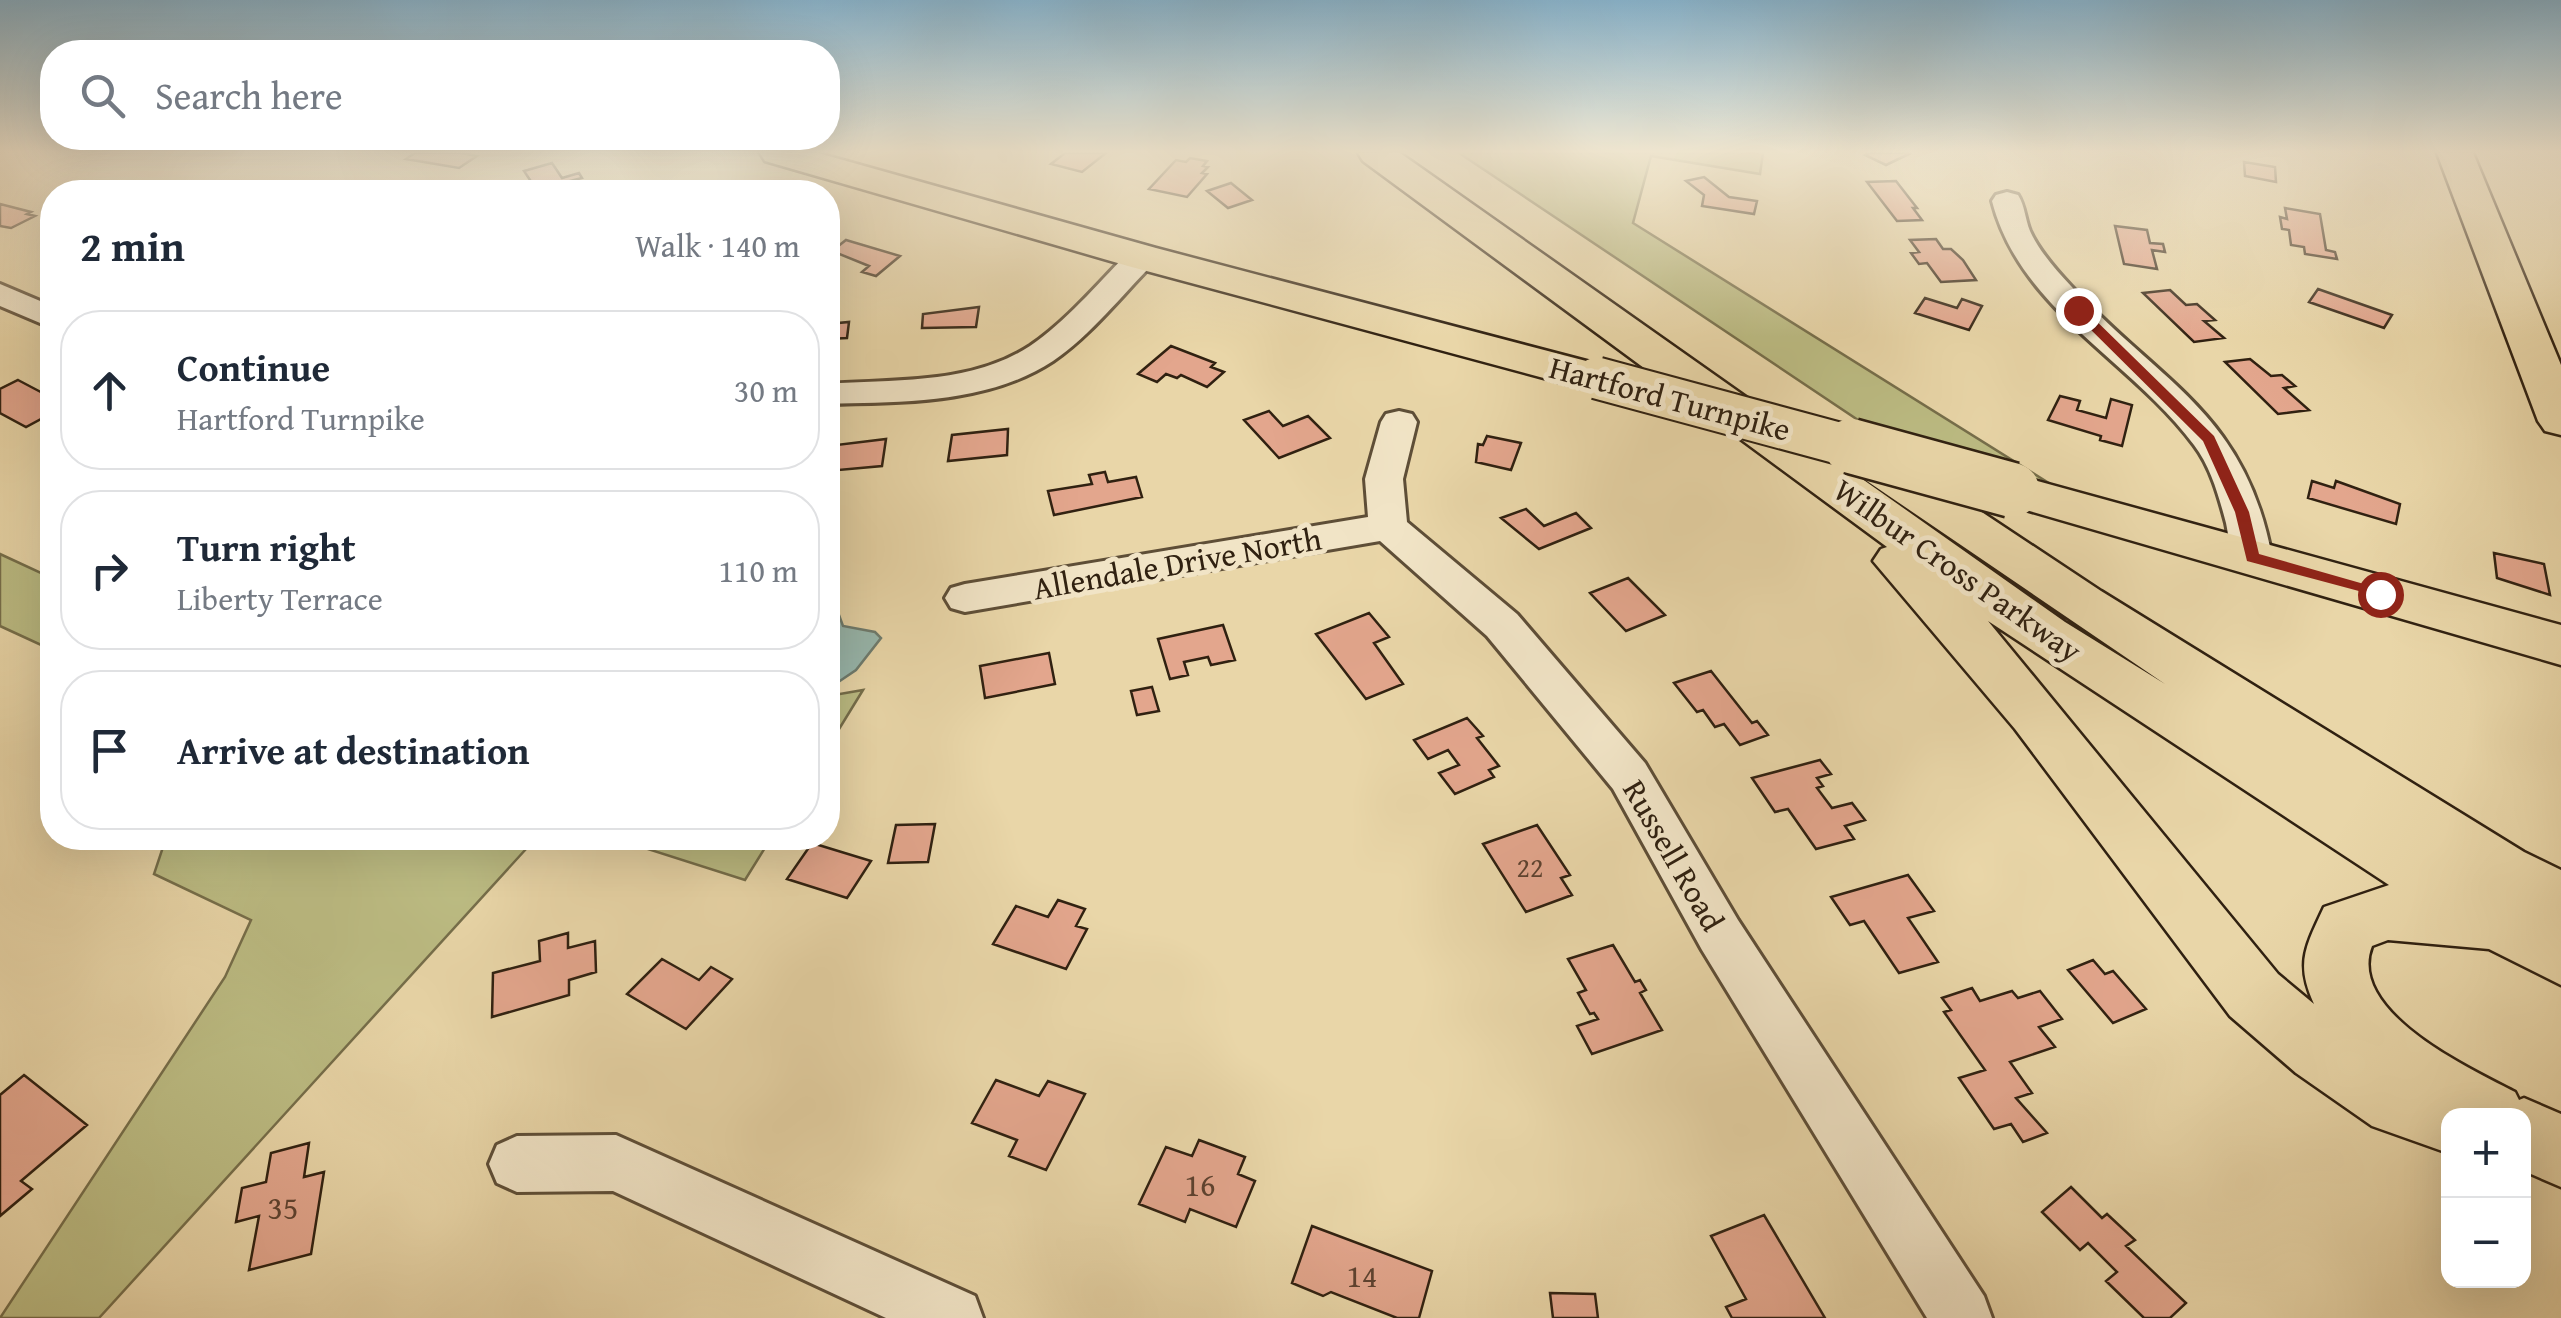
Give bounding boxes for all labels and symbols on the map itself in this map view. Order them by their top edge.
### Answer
route end [2056,288,2102,334]
street label: Hartford Turnpike [1544,343,1796,453]
street label: Wilbur Cross Parkway [1824,467,2092,673]
street label: Allendale Drive North [1029,514,1325,612]
route start [2358,572,2404,618]
street label: Russell Road [1612,770,1736,940]
house number: 22 [1517,846,1543,887]
house number: 16 [1185,1161,1215,1208]
house number: 35 [268,1184,298,1231]
house number: 14 [1347,1252,1377,1299]

